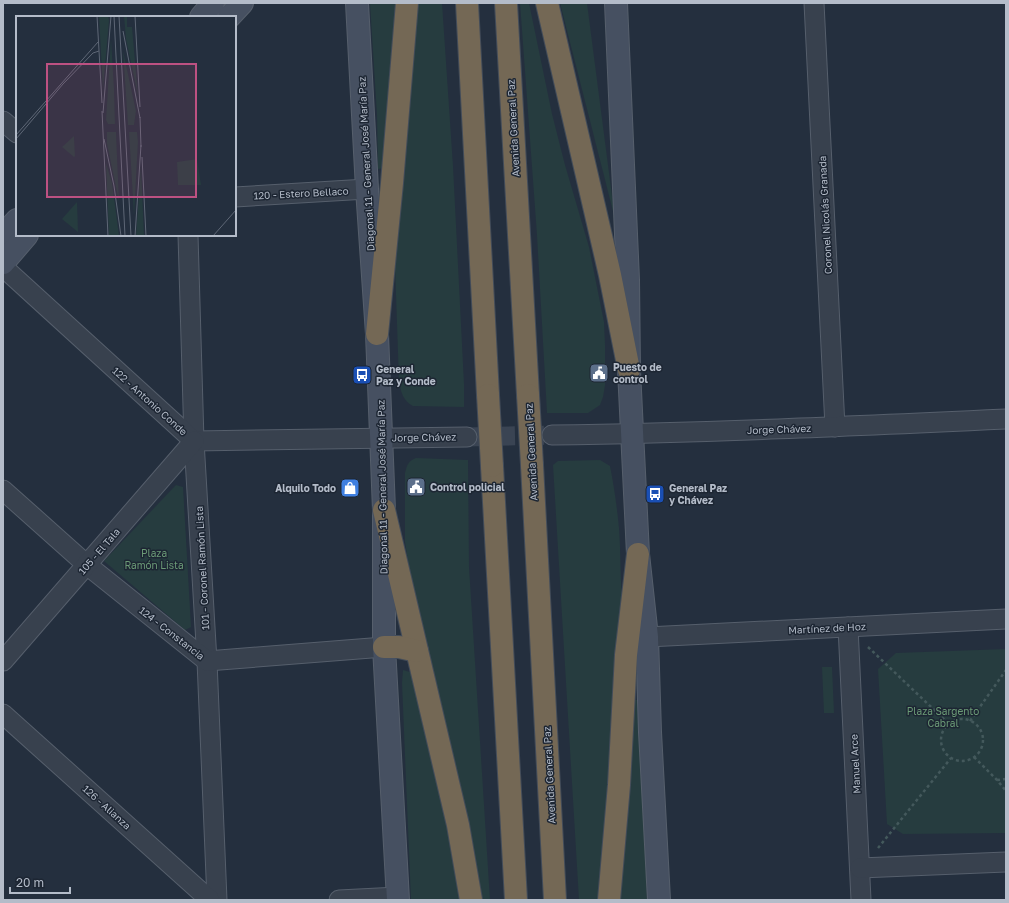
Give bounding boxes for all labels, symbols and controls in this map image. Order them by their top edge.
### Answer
inset map [16,16,236,236]
street label: Diagonal 11 - General José María Paz [355,76,377,252]
street label: Avenida General Paz [504,79,522,177]
street label: Coronel Nicolás Granada [816,155,834,275]
street label: 120 - Estero Bellaco [253,185,349,201]
place label: Puesto de control [613,361,662,385]
public building icon: Puesto de control [588,362,610,384]
place label: General Paz y Conde [376,363,436,387]
street label: 122 - Antonio Conde [110,364,190,438]
bus stop icon: General Paz y Conde [351,364,373,386]
street label: Diagonal 11 - General José María Paz [374,400,390,574]
street label: Avenida General Paz [522,403,540,501]
street label: Jorge Chávez [747,422,811,436]
street label: Jorge Chávez [392,430,456,444]
public building icon: Control policial [405,476,427,498]
shop icon: Alquilo Todo [339,477,361,499]
place label: Control policial [430,481,505,493]
place label: Alquilo Todo [275,482,336,494]
place label: General Paz y Chávez [669,482,727,506]
bus stop icon: General Paz y Chávez [644,483,666,505]
street label: 101 - Coronel Ramón Lista [193,506,211,630]
street label: 105 - El Tala [76,525,122,577]
park label: Plaza Ramón Lista [124,547,184,571]
street label: 124 - Constancia [137,604,207,662]
street label: Martínez de Hoz [788,620,866,636]
park label: Plaza Sargento Cabral [907,705,979,729]
street label: Avenida General Paz [540,726,558,824]
street label: Manuel Arce [847,734,863,794]
street label: 126 - Alianza [81,782,133,832]
scale bar [10,869,70,895]
text: 20 m [16,875,44,890]

